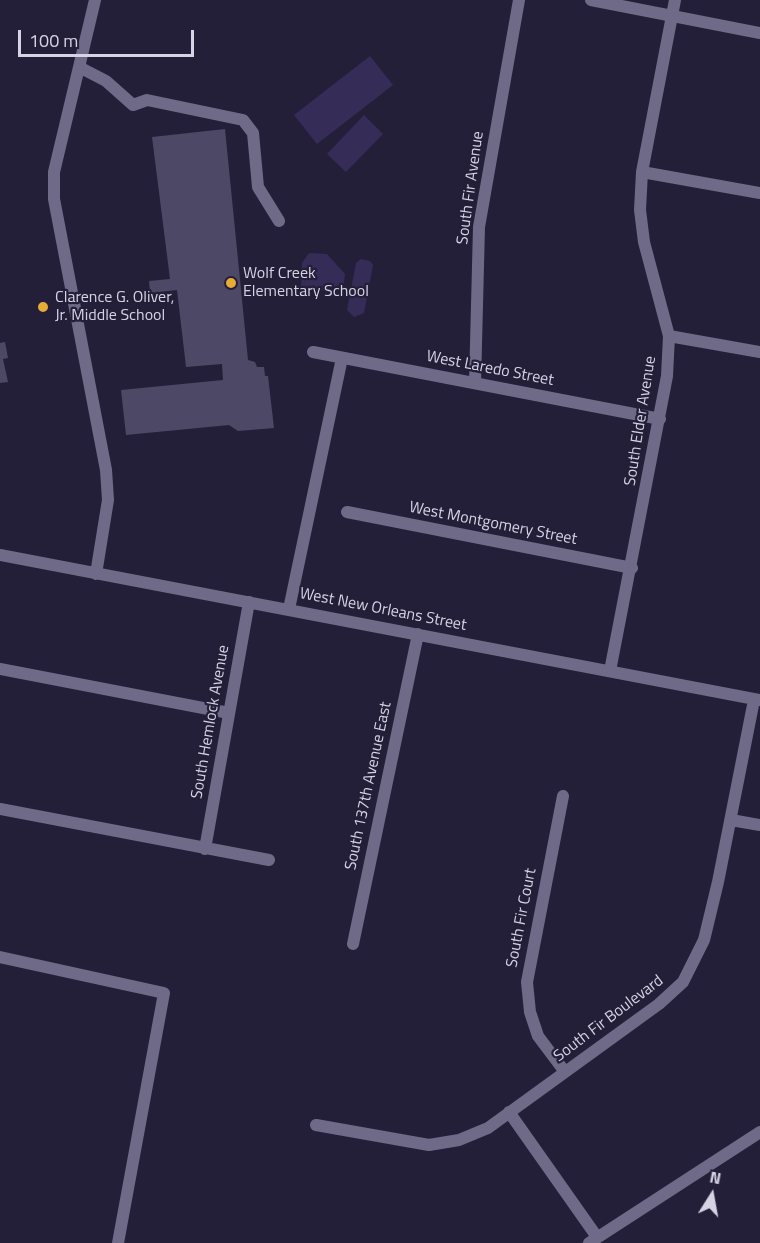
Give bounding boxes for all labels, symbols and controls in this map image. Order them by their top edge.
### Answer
scale bar [21,18,196,56]
text: 100 m [29,27,78,54]
street label: South Fir Avenue [454,130,488,246]
place label: Wolf Creek Elementary School [243,264,369,302]
marker: Wolf Creek Elementary School [224,276,238,290]
place label: Clarence G. Oliver, Jr. Middle School [55,288,174,326]
marker: Clarence G. Oliver, Jr. Middle School [36,300,50,314]
street label: West Laredo Street [425,347,555,391]
street label: South Elder Avenue [621,355,661,487]
street label: West Montgomery Street [407,498,579,550]
street label: West New Orleans Street [298,584,468,636]
street label: South Hemlock Avenue [188,644,234,800]
street label: South 137th Avenue East [342,700,396,872]
street label: South Fir Court [503,867,541,969]
street label: South Fir Boulevard [550,972,668,1066]
text: N [708,1164,723,1190]
north arrow [682,1165,742,1225]

